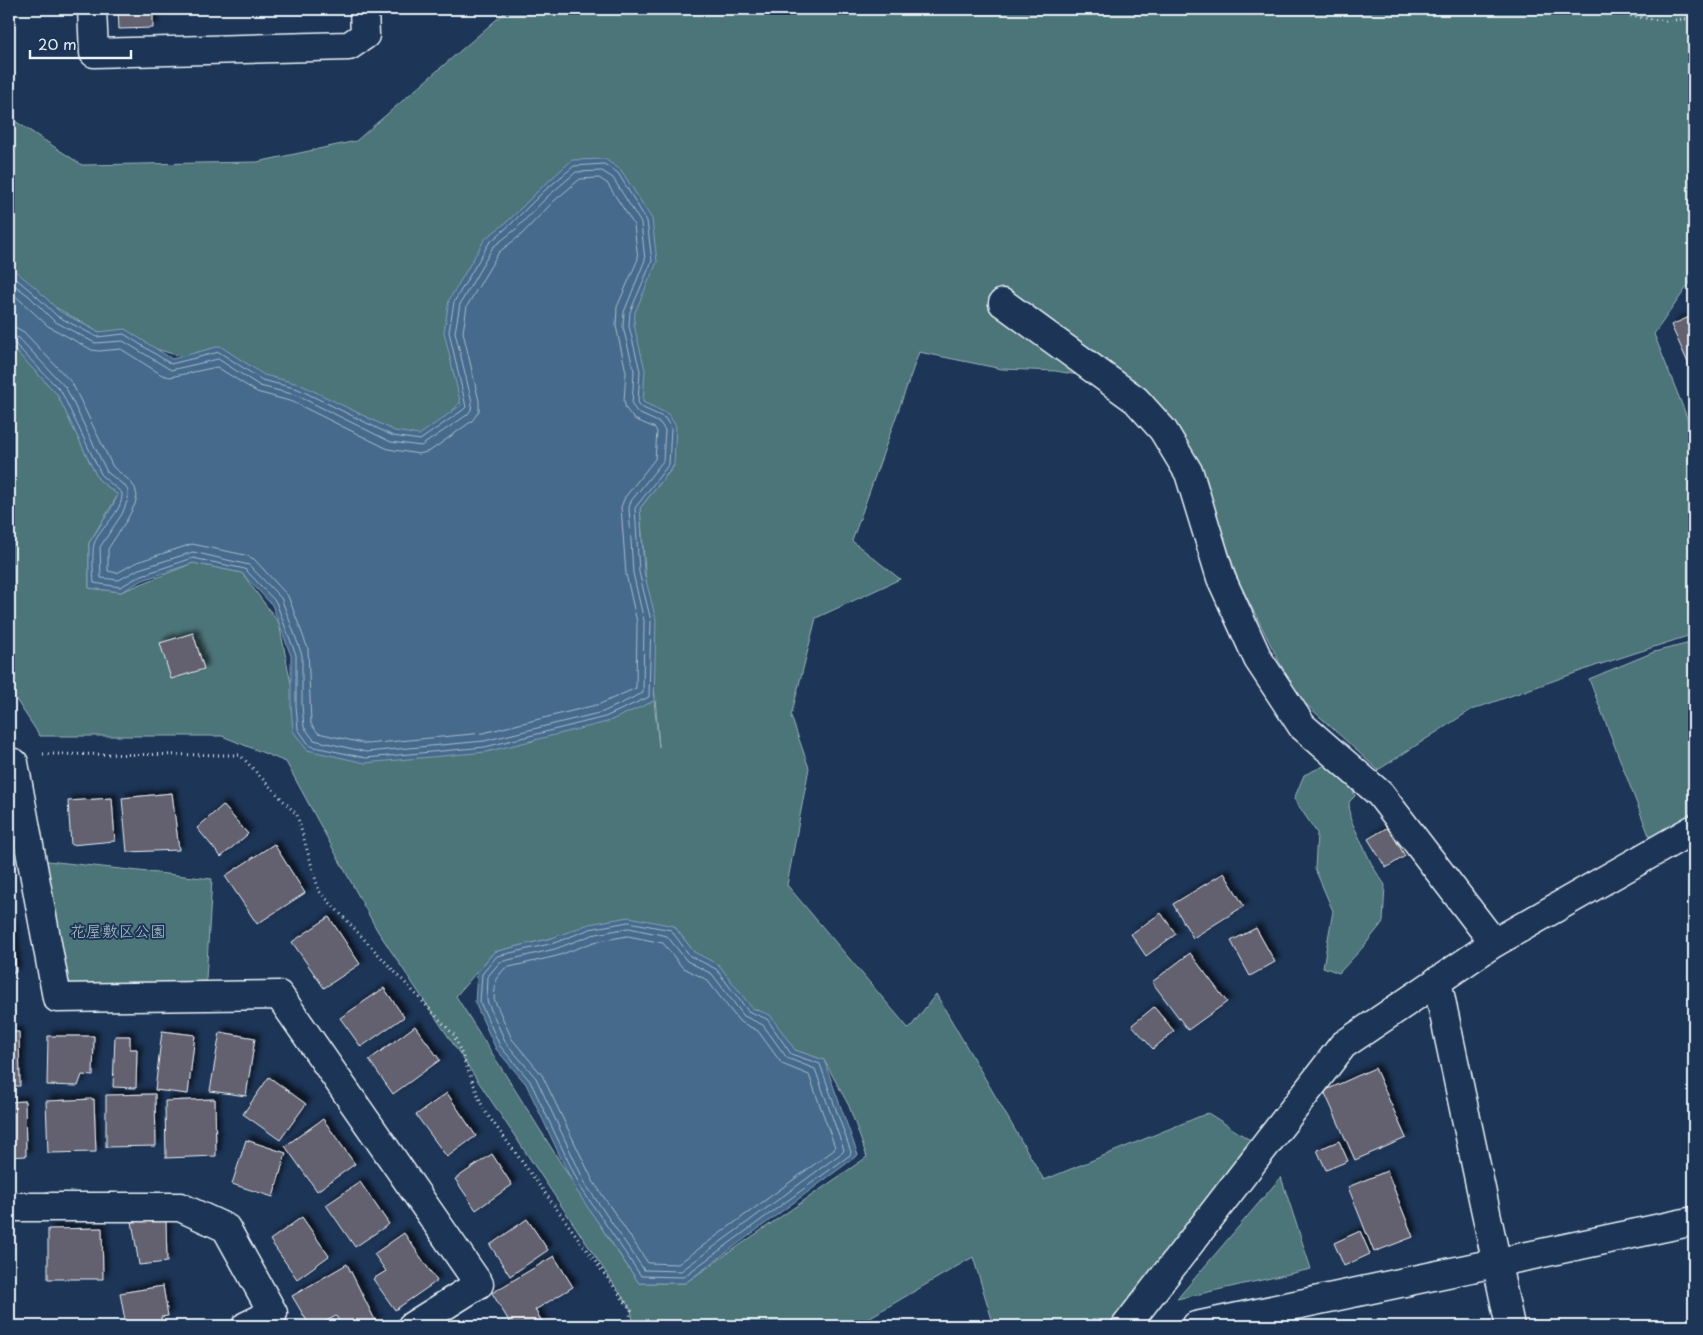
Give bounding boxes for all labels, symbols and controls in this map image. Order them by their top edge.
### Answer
scale bar [30,28,131,60]
text: 20 m [38,32,77,55]
park label: 花屋敷区公園 [70,918,166,942]

